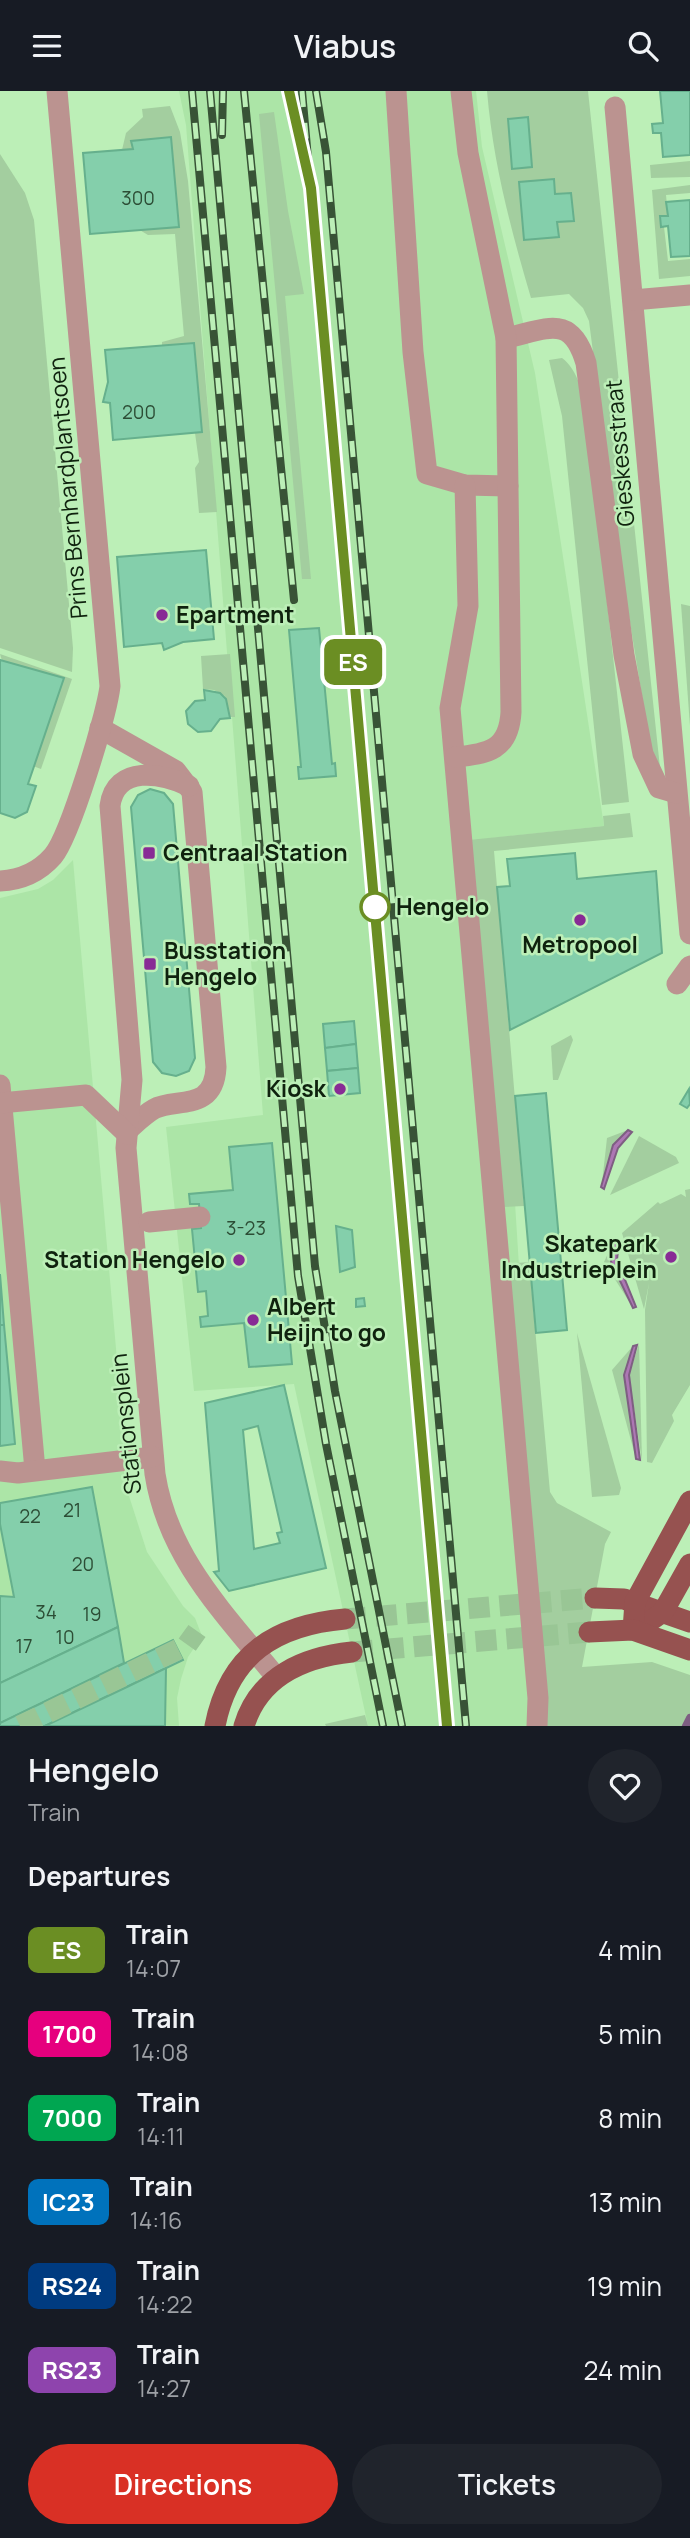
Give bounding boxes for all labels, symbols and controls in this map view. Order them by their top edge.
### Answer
text: Viabus [294,24,396,68]
icon: menu [28,27,66,65]
icon: search [624,27,662,65]
house number: 300 [121,185,155,211]
street label: Prins Bernhardplantsoen [40,356,94,620]
street label: Gieskesstraat [597,378,641,528]
house number: 200 [122,399,156,425]
place label: Epartment [176,598,294,630]
marker: Epartment [154,607,170,623]
line badge: ES [322,639,384,685]
text: ES [338,645,368,678]
place label: Centraal Station [163,836,348,868]
marker: Centraal Station [141,845,157,861]
place label: Hengelo [396,890,489,922]
marker: Hengelo [360,892,390,922]
marker: Metropool [572,912,588,928]
place label: Metropool [522,928,638,960]
place label: Busstation Hengelo [164,934,286,992]
marker: Busstation Hengelo [142,956,158,972]
place label: Kiosk [266,1072,327,1104]
marker: Kiosk [332,1081,348,1097]
house number: 3-23 [226,1215,266,1241]
place label: Skatepark Industrieplein [501,1227,658,1285]
place label: Station Hengelo [44,1243,225,1275]
marker: Skatepark Industrieplein [663,1249,679,1265]
marker: Station Hengelo [231,1252,247,1268]
place label: Albert Heijn to go [267,1290,386,1348]
marker: Albert Heijn to go [245,1312,261,1328]
street label: Stationsplein [102,1352,148,1496]
house number: 21 [63,1497,81,1523]
house number: 22 [19,1503,41,1529]
house number: 20 [72,1551,94,1577]
house number: 34 [35,1599,57,1625]
house number: 19 [82,1601,102,1627]
house number: 10 [55,1624,75,1650]
house number: 17 [16,1633,32,1659]
text: Hengelo [28,1747,160,1792]
button: heart [588,1749,662,1823]
text: Train [28,1796,80,1828]
text: Departures [28,1858,170,1894]
text: Train [126,1916,189,1952]
text: 4 min [598,1932,662,1968]
text: ES [52,1933,81,1966]
text: 14:07 [126,1952,181,1984]
text: Train [132,2000,195,2036]
text: 5 min [598,2016,662,2052]
text: 1700 [42,2017,97,2050]
text: 14:08 [132,2036,189,2068]
text: Train [137,2084,200,2120]
text: 8 min [598,2100,662,2136]
text: 7000 [42,2101,102,2134]
text: 14:11 [137,2120,185,2152]
text: Train [130,2168,193,2204]
text: 13 min [589,2184,662,2220]
text: IC23 [42,2185,95,2218]
text: 14:16 [130,2204,182,2236]
text: Train [137,2252,200,2288]
text: 19 min [587,2268,662,2304]
text: RS24 [42,2269,102,2302]
text: 14:22 [137,2288,193,2320]
text: Train [137,2336,200,2372]
text: 24 min [584,2352,662,2388]
text: RS23 [42,2353,102,2386]
text: 14:27 [137,2372,191,2404]
button: Directions [28,2444,338,2524]
button: Tickets [352,2444,662,2524]

